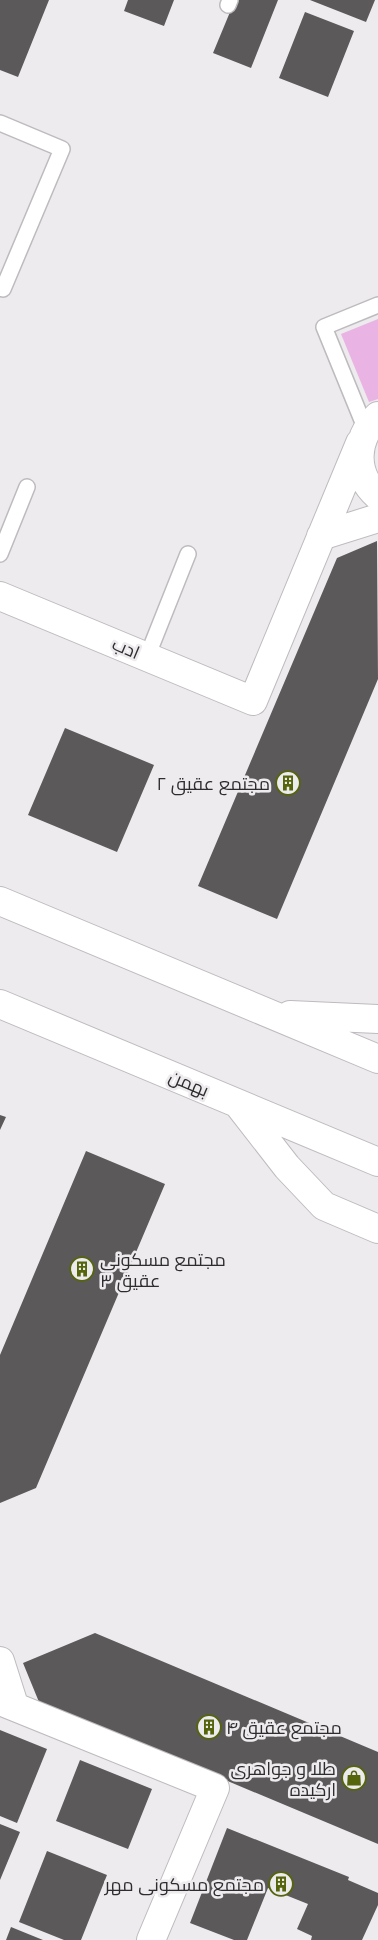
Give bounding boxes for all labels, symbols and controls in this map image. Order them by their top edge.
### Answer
street label: ادب [109,633,143,663]
building icon: مجتمع عقیق ۲ [275,770,301,796]
place label: مجتمع عقیق ۲ [157,773,270,796]
street label: بهمن [165,1065,212,1102]
place label: مجتمع مسکونی عقیق ۳ [100,1249,226,1293]
building icon: مجتمع مسکونی عقیق ۳ [69,1256,95,1282]
building icon: مجتمع عقیق ۴ [196,1714,222,1740]
place label: مجتمع عقیق ۴ [226,1717,342,1740]
place label: طلا و جواهری ارکیده [230,1758,336,1801]
shop icon: طلا و جواهری ارکیده [341,1765,367,1791]
building icon: مجتمع مسکونی مهر [268,1871,294,1897]
place label: مجتمع مسکونی مهر [104,1874,264,1897]

